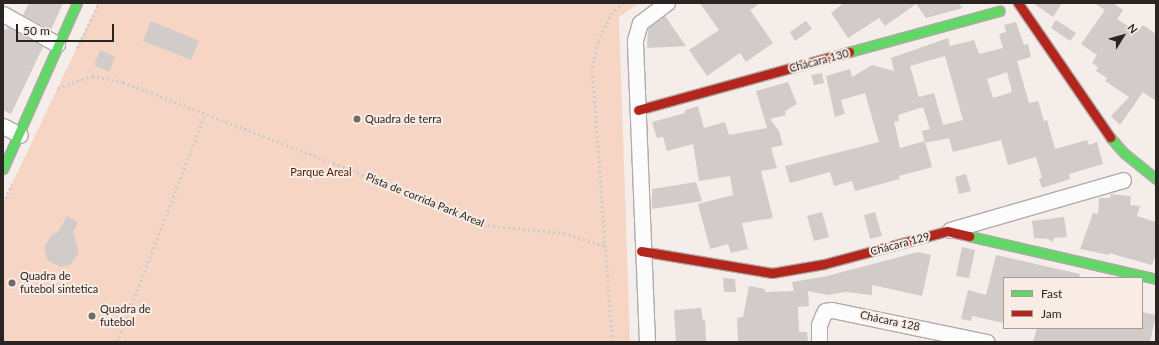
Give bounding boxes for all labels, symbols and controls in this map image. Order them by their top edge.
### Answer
scale bar [18,16,116,42]
north arrow [1103,16,1143,56]
text: N [1125,21,1141,36]
text: 50 m [23,23,50,38]
street label: Chácara 130 [788,47,850,75]
place label: Quadra de terra [365,112,442,126]
marker: Quadra de terra [352,114,362,124]
park label: Parque Areal [290,165,352,179]
street label: Pista de corrida Park Areal [364,170,486,230]
street label: Chácara 129 [869,230,931,258]
place label: Quadra de futebol sintetica [20,270,98,296]
legend [1003,277,1143,329]
marker: Quadra de futebol sintetica [7,278,17,288]
text: Fast [1041,286,1062,301]
place label: Quadra de futebol [100,303,151,329]
text: Jam [1041,306,1062,321]
street label: Chácara 128 [859,308,921,334]
marker: Quadra de futebol [87,311,97,321]

